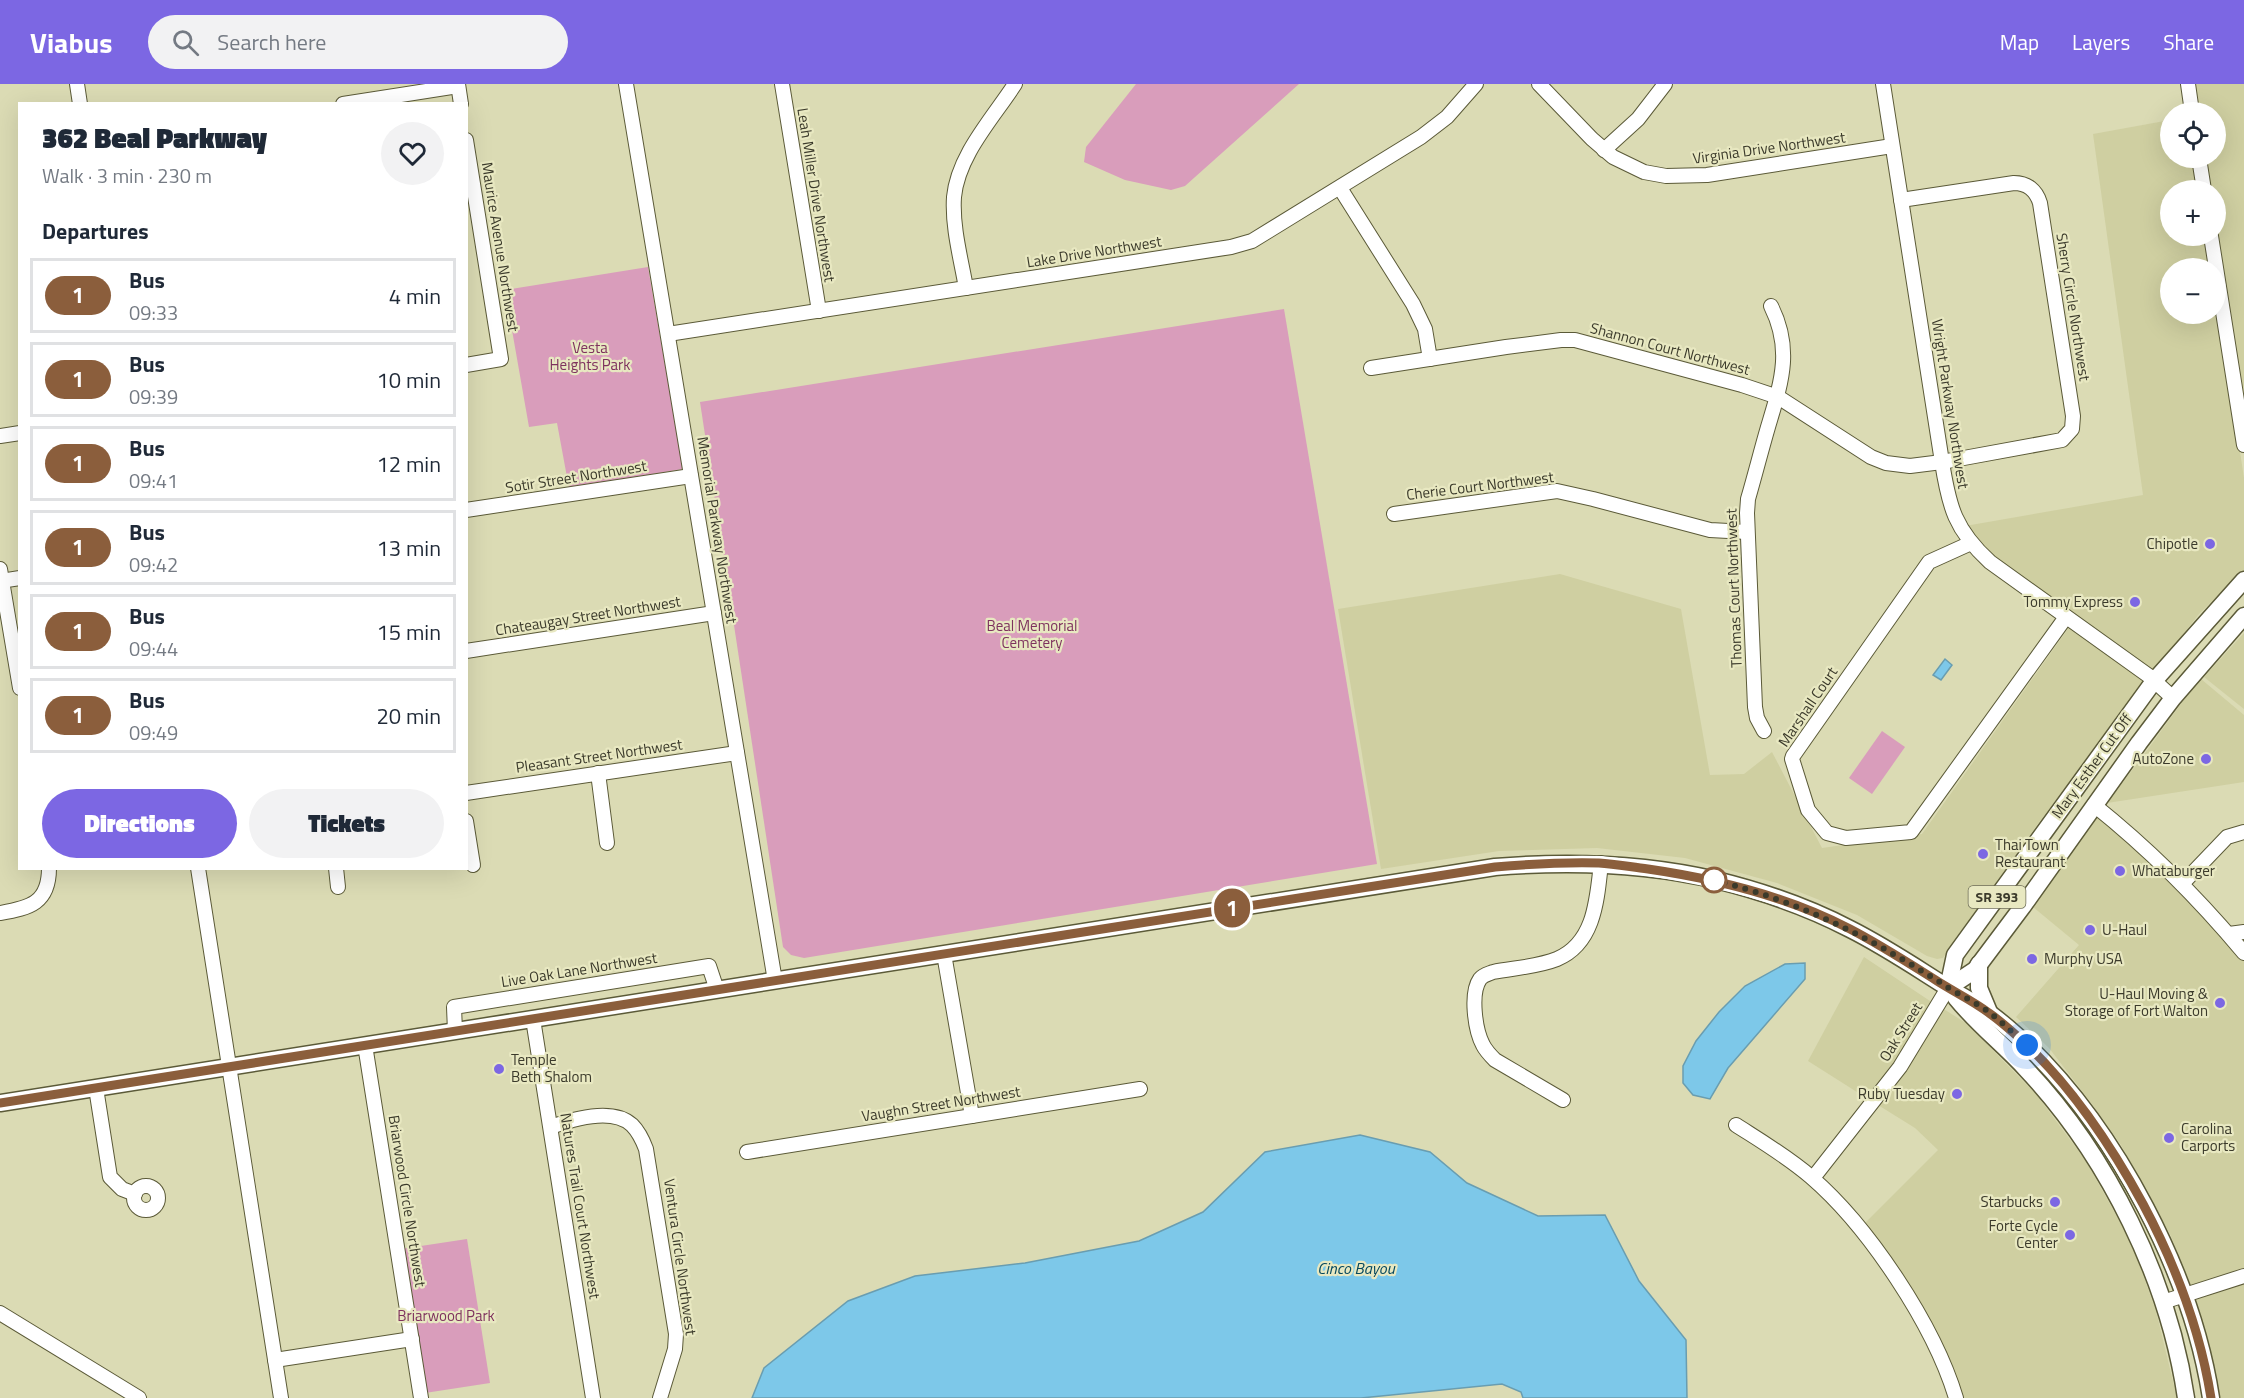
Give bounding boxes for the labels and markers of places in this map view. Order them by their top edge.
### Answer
place label: Chipotle [2146,532,2198,555]
marker: Chipotle [2203,537,2217,551]
place label: Tommy Express [2023,590,2123,613]
marker: Tommy Express [2128,595,2142,609]
place label: AutoZone [2133,747,2194,770]
marker: AutoZone [2199,752,2213,766]
place label: Thai Town Restaurant [1995,833,2066,873]
marker: Thai Town Restaurant [1976,847,1990,861]
place label: Whataburger [2132,859,2215,882]
marker: Whataburger [2113,864,2127,878]
unlabelled marker [1701,867,1727,893]
place label: U-Haul [2102,918,2147,941]
marker: U-Haul [2083,923,2097,937]
place label: Murphy USA [2044,947,2123,970]
marker: Murphy USA [2025,952,2039,966]
place label: U-Haul Moving & Storage of Fort Walton [2065,982,2209,1022]
marker: U-Haul Moving & Storage of Fort Walton [2213,996,2227,1010]
place label: Temple Beth Shalom [511,1048,592,1088]
marker: Temple Beth Shalom [492,1062,506,1076]
place label: Ruby Tuesday [1858,1082,1945,1105]
marker: Ruby Tuesday [1950,1087,1964,1101]
place label: Carolina Carports [2181,1117,2235,1157]
marker: Carolina Carports [2162,1131,2176,1145]
place label: Starbucks [1980,1190,2043,1213]
marker: Starbucks [2048,1195,2062,1209]
place label: Forte Cycle Center [1989,1214,2058,1254]
marker: Forte Cycle Center [2063,1228,2077,1242]

